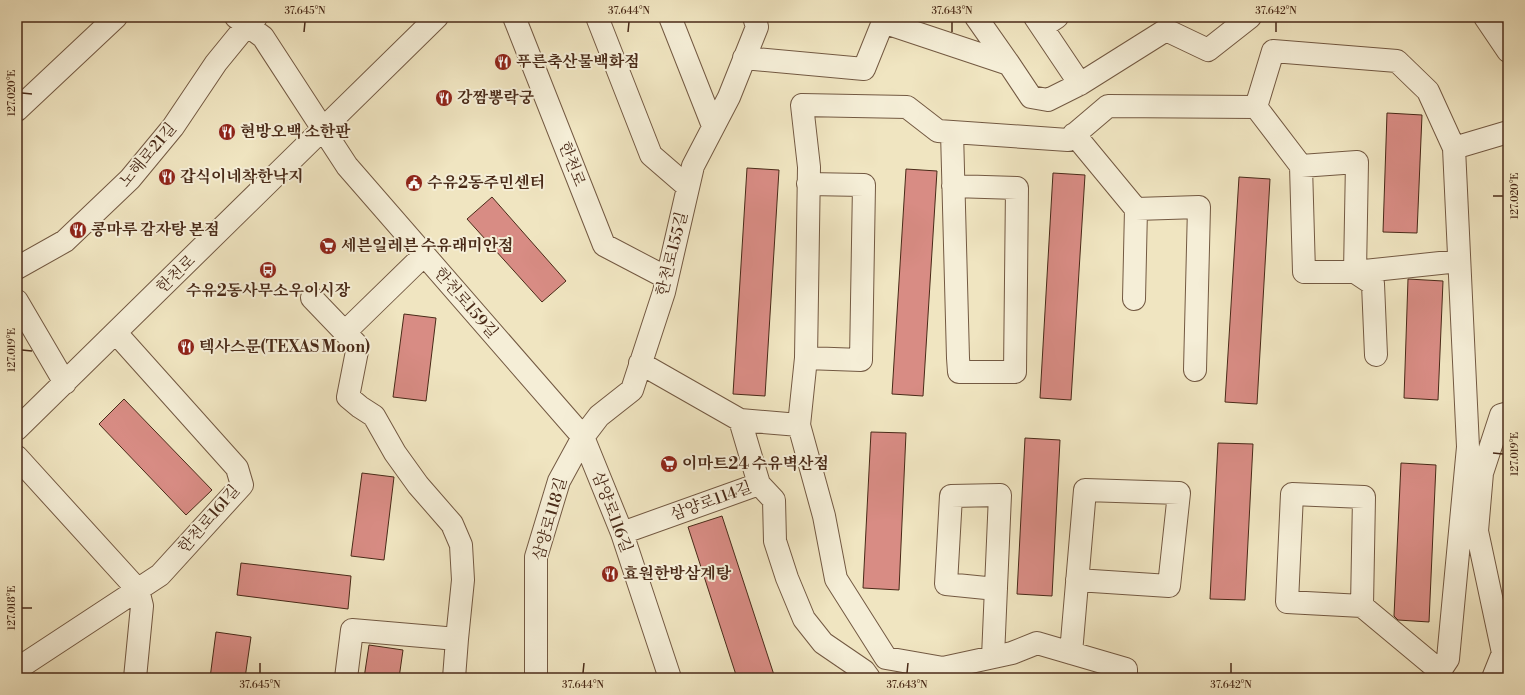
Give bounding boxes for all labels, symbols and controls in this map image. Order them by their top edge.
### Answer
text: 37.645°N [284,5,326,17]
text: 37.644°N [608,5,650,17]
text: 37.643°N [931,5,973,17]
text: 37.642°N [1255,5,1297,17]
restaurant icon: 푸른축산물백화점 [493,52,513,72]
place label: 푸른축산물백화점 [516,52,640,72]
text: 127.020°E [6,70,18,116]
restaurant icon: 강짬뽕락궁 [434,88,454,108]
place label: 강짬뽕락궁 [457,88,535,108]
street label: 노해로21길 [115,119,181,191]
restaurant icon: 현방오백 소한판 [217,122,237,142]
place label: 현방오백 소한판 [240,122,351,142]
street label: 한천로 [554,139,590,190]
restaurant icon: 갑식이네착한낙지 [157,167,177,187]
place label: 갑식이네착한낙지 [180,167,304,187]
public building icon: 수유2동주민센터 [404,173,424,193]
place label: 수유2동주민센터 [427,173,545,193]
text: 127.020°E [1509,173,1521,219]
street label: 한천로155길 [652,210,692,298]
restaurant icon: 콩마루 감자탕 본점 [68,220,88,240]
place label: 콩마루 감자탕 본점 [91,220,220,240]
supermarket icon: 세븐일레븐 수유래미안점 [318,236,338,256]
place label: 세븐일레븐 수유래미안점 [341,236,514,256]
street label: 한천로 [152,250,200,297]
bus stop icon: 수유2동사무소우이시장 [258,260,278,280]
street label: 한천로159길 [430,264,502,342]
place label: 수유2동사무소우이시장 [186,281,351,301]
text: 127.019°E [6,328,18,372]
restaurant icon: 텍사스문(TEXAS Moon) [176,337,196,357]
place label: 텍사스문(TEXAS Moon) [199,337,370,357]
text: 127.019°E [1509,432,1521,476]
supermarket icon: 이마트24 수유벽산점 [659,454,679,474]
place label: 이마트24 수유벽산점 [682,454,829,474]
street label: 삼양로116길 [587,469,637,555]
street label: 삼양로118길 [529,475,571,563]
street label: 삼양로114길 [668,477,754,525]
street label: 한천로161길 [174,481,244,557]
restaurant icon: 효원한방삼계탕 [600,564,620,584]
place label: 효원한방삼계탕 [623,564,732,584]
text: 127.018°E [6,586,18,630]
text: 37.645°N [239,679,281,691]
text: 37.644°N [562,679,604,691]
text: 37.643°N [886,679,928,691]
text: 37.642°N [1210,679,1252,691]

